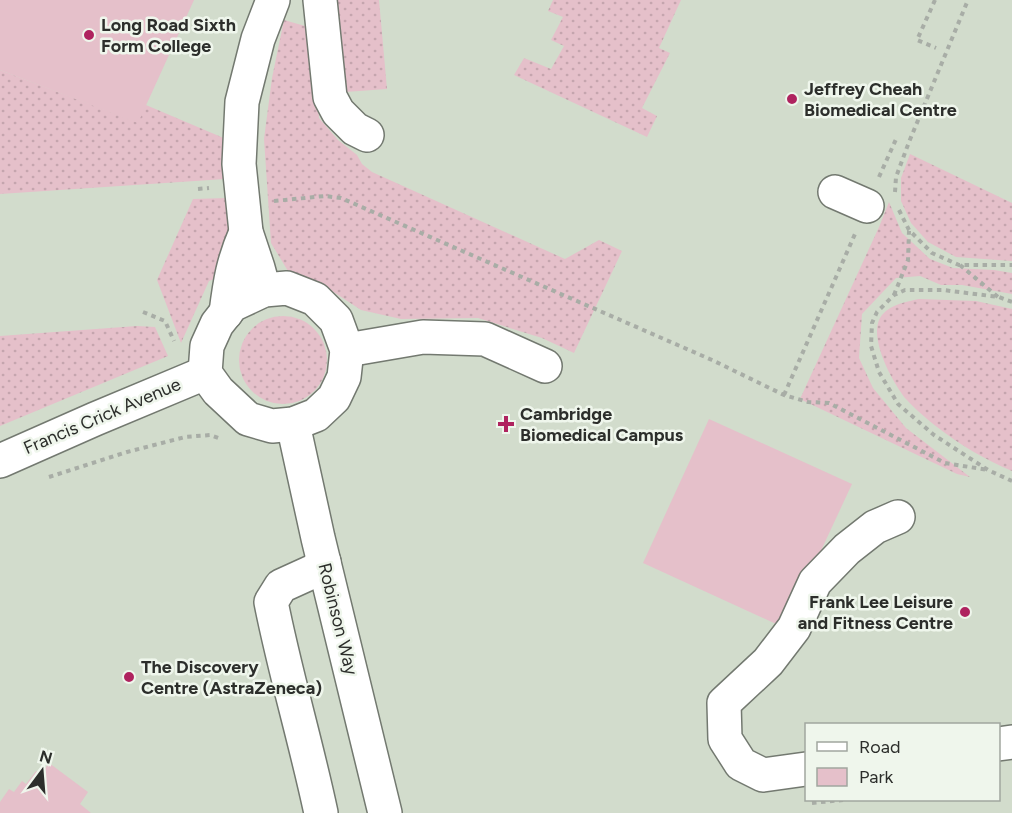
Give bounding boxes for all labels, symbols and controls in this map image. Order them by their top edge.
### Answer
place label: Long Road Sixth Form College [101,14,236,57]
marker: Long Road Sixth Form College [82,28,96,42]
place label: Jeffrey Cheah Biomedical Centre [804,78,957,121]
marker: Jeffrey Cheah Biomedical Centre [785,92,799,106]
street label: Francis Crick Avenue [20,373,184,459]
place label: Cambridge Biomedical Campus [520,403,684,446]
marker: Cambridge Biomedical Campus [497,415,515,433]
street label: Robinson Way [313,561,363,678]
place label: Frank Lee Leisure and Fitness Centre [798,591,953,634]
marker: Frank Lee Leisure and Fitness Centre [958,605,972,619]
place label: The Discovery Centre (AstraZeneca) [141,656,322,699]
marker: The Discovery Centre (AstraZeneca) [122,670,136,684]
legend [805,723,1000,801]
text: Road [859,736,900,758]
north arrow [12,741,72,801]
text: N [37,746,55,768]
text: Park [859,766,894,788]

